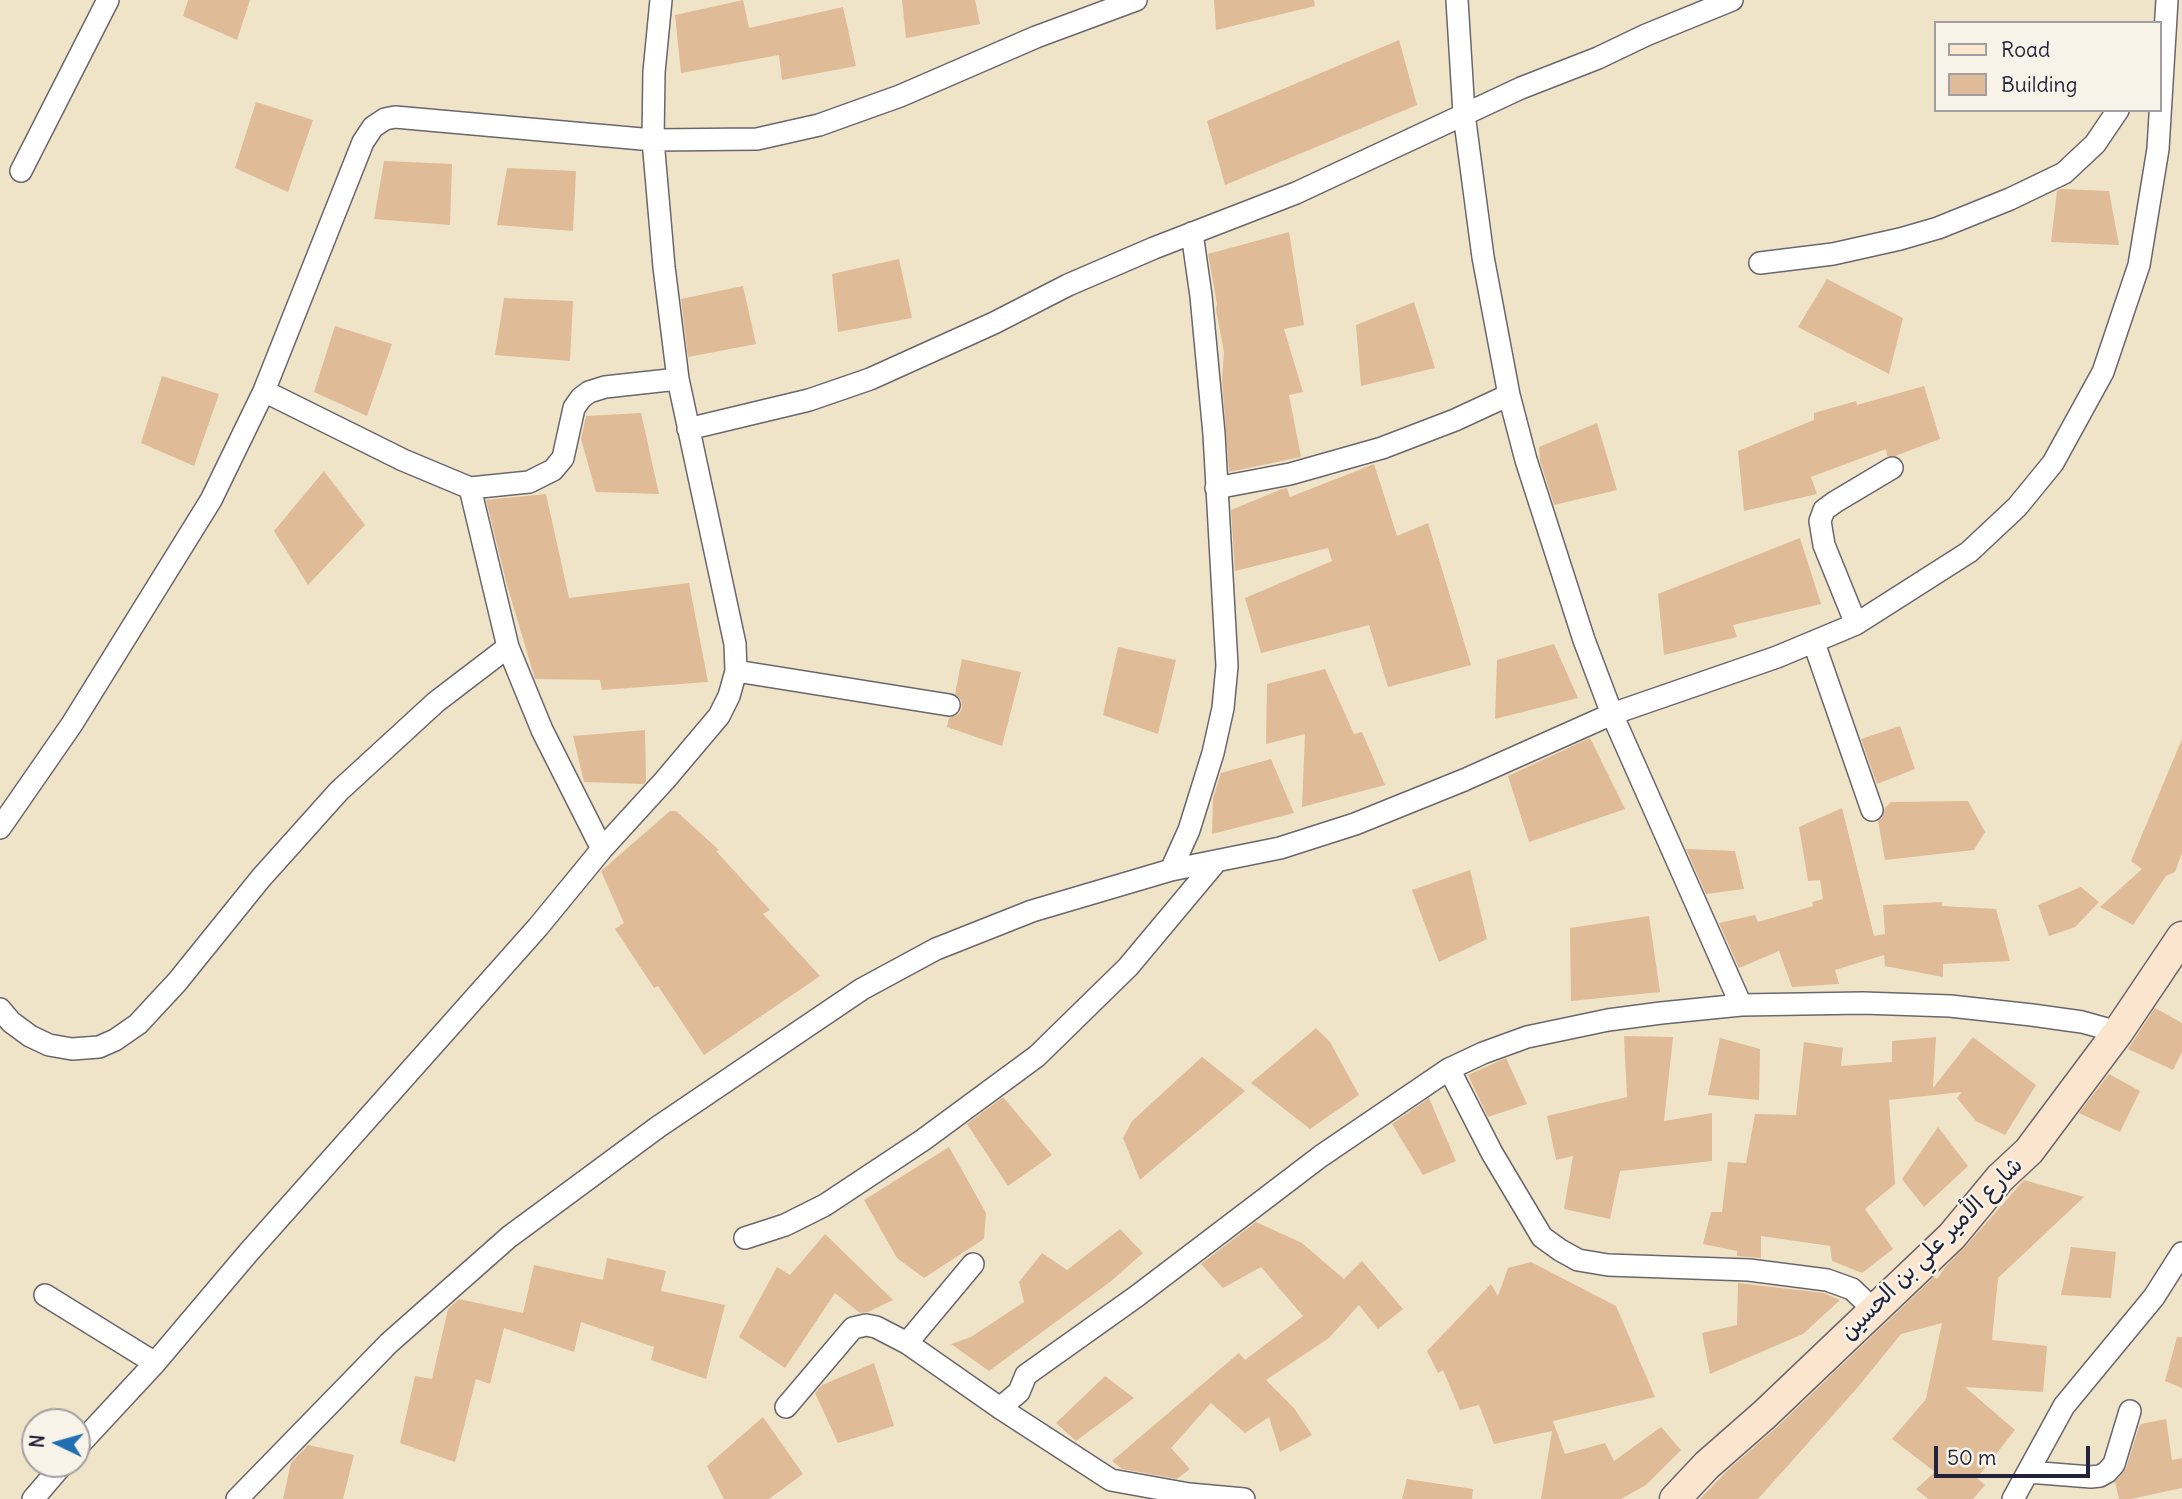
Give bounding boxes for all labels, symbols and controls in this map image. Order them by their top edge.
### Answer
legend [1934,21,2161,112]
text: Road [2001,36,2050,63]
text: Building [2001,71,2077,98]
street label: شارع الأمير علي بن الحسين [1835,1152,2029,1346]
north arrow [21,1408,91,1478]
scale bar [1937,1432,2093,1476]
text: N [25,1434,50,1449]
text: 50 m [1947,1444,1996,1471]

